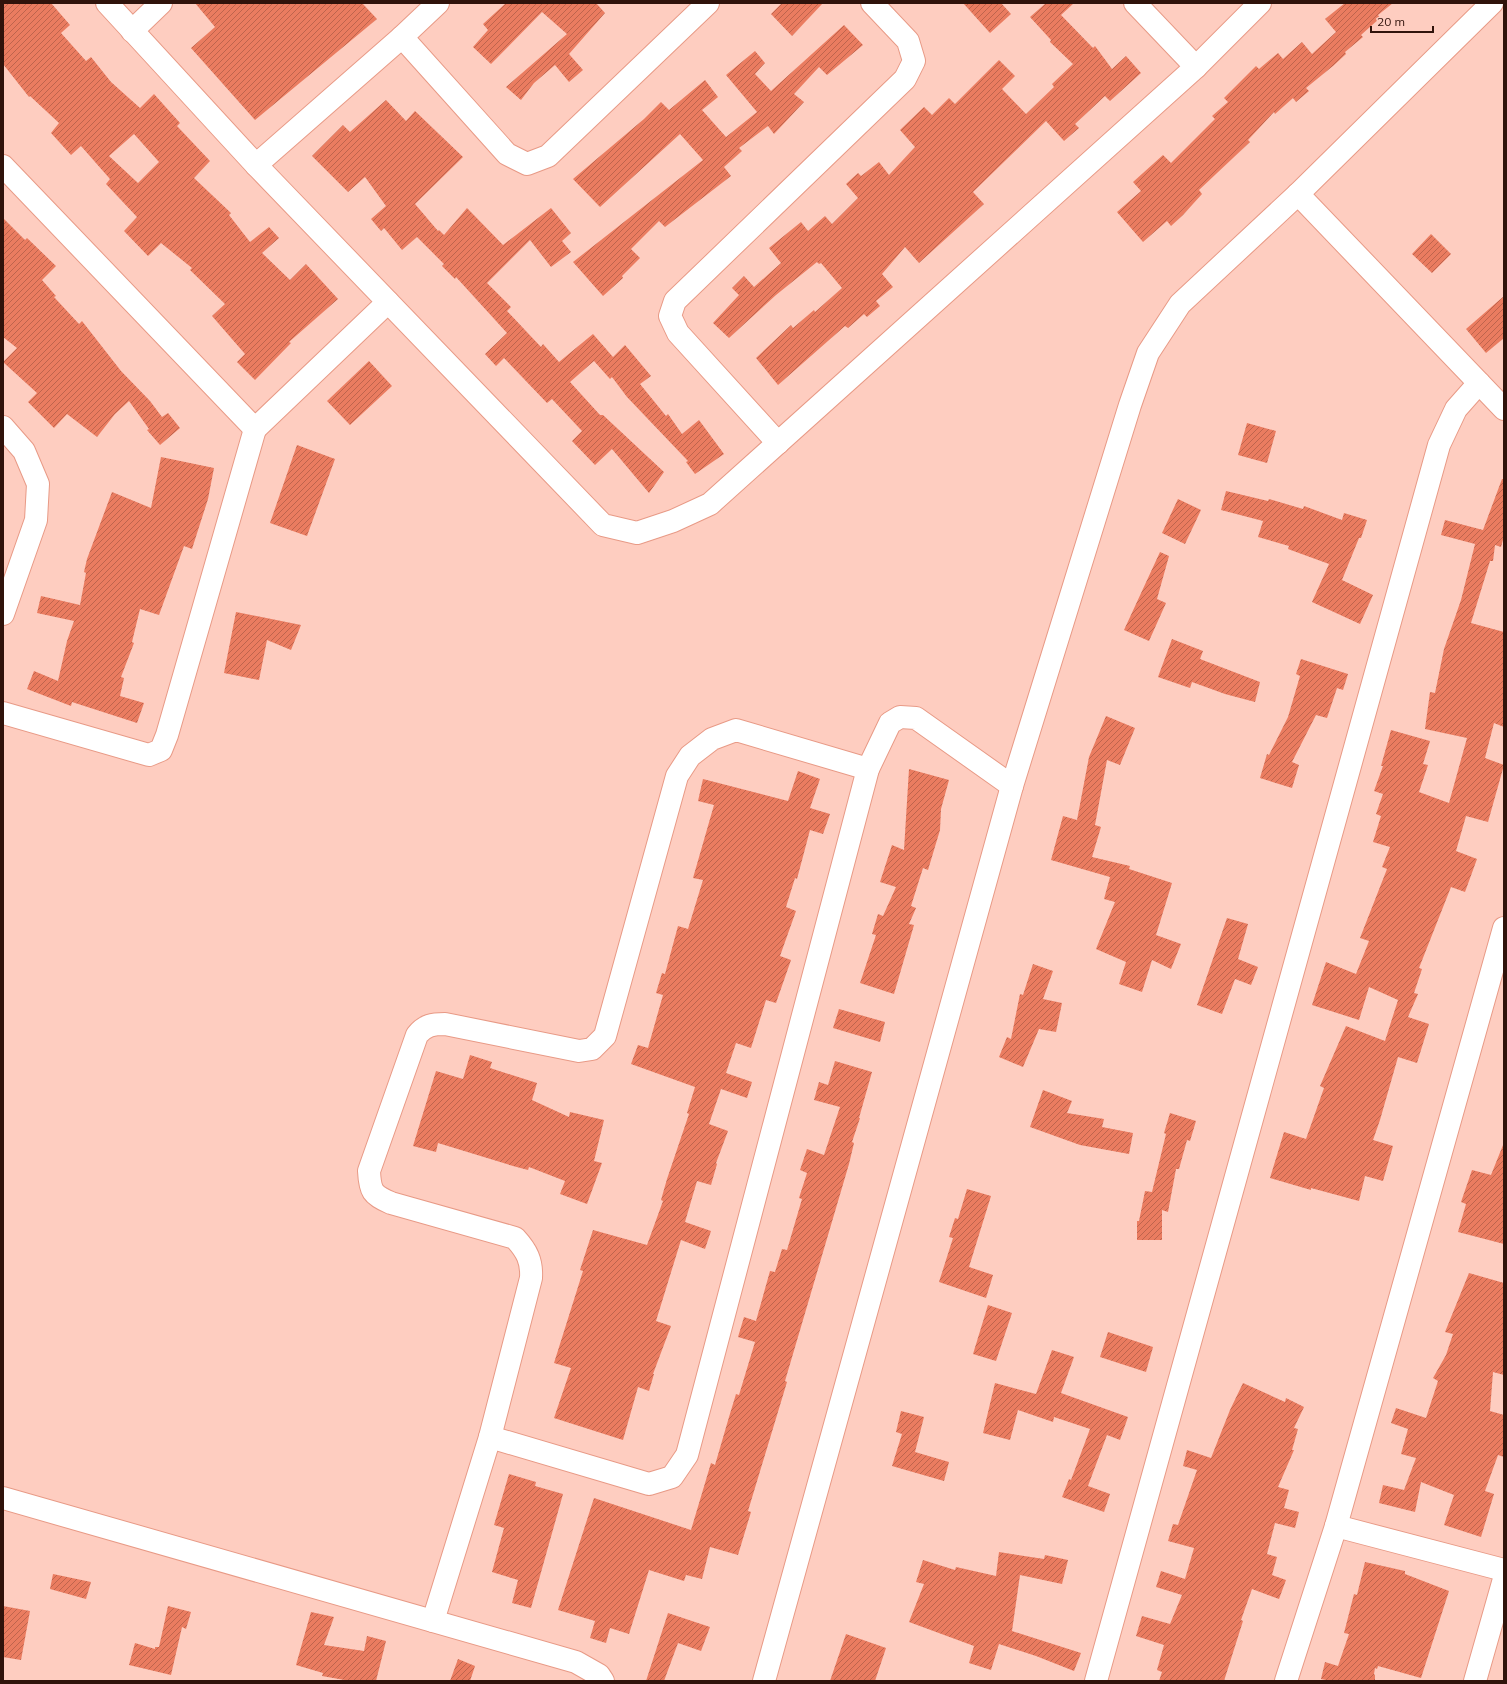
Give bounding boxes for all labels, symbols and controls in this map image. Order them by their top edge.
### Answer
scale bar [1371,8,1433,34]
text: 20 m [1377,14,1405,29]

